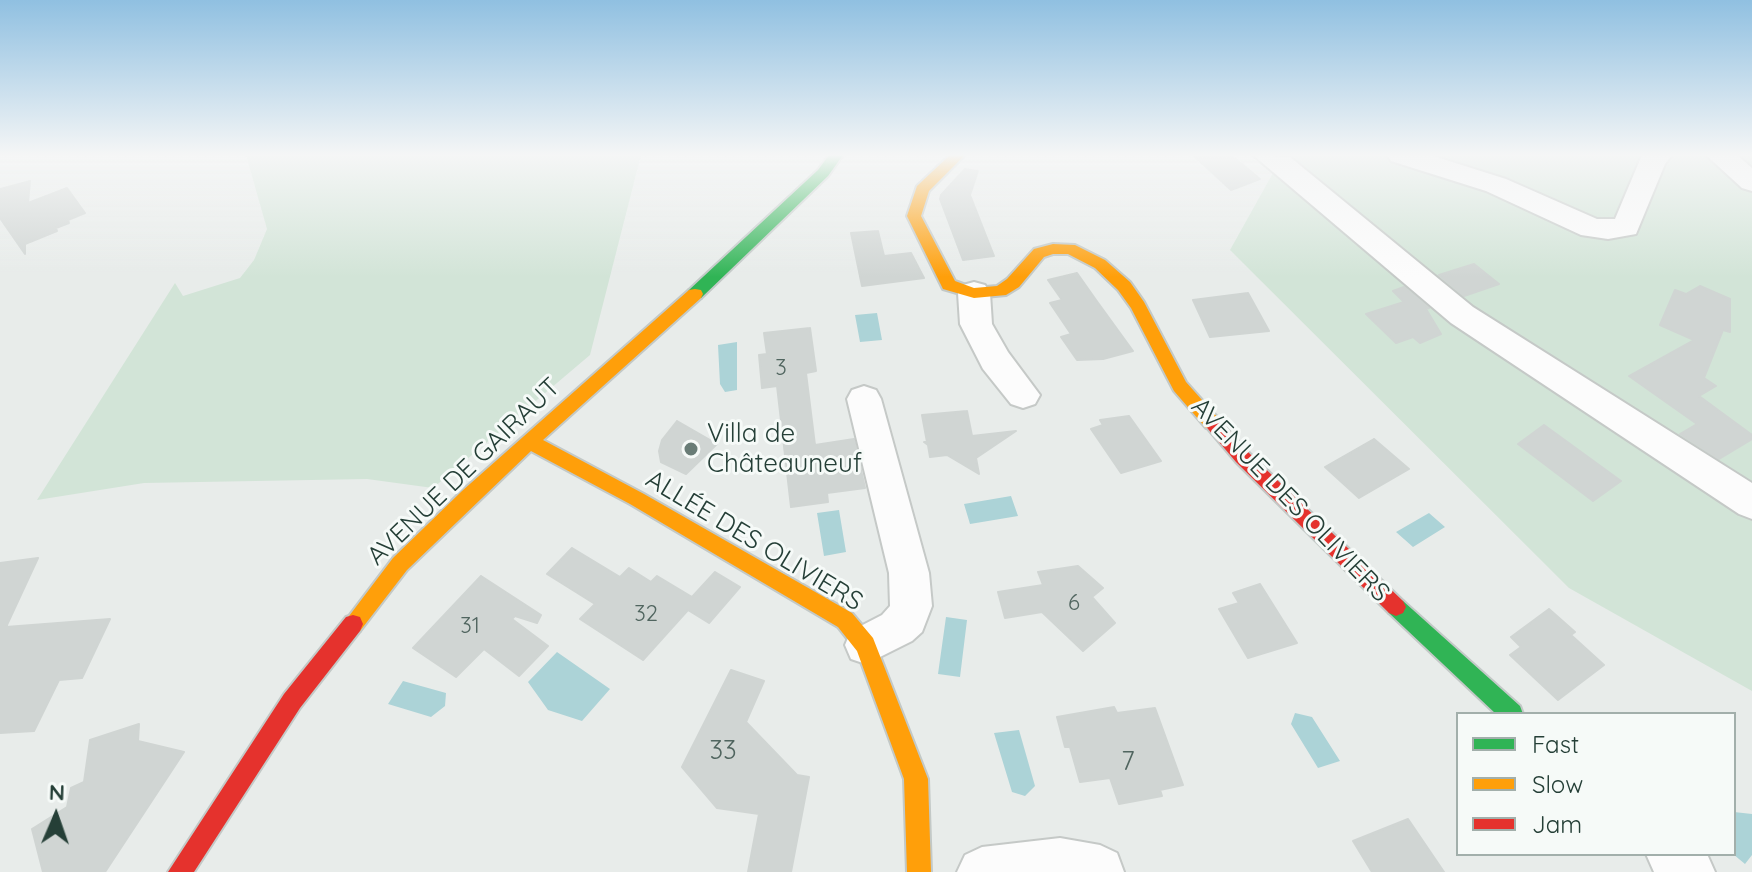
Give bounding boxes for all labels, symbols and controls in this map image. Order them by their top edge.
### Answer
house number: 3 [775,355,787,381]
street label: AVENUE DE GAIRAUT [361,372,567,572]
street label: AVENUE DES OLIVIERS [1184,391,1396,609]
place label: Villa de Châteauneuf [707,418,862,480]
marker: Villa de Châteauneuf [682,440,700,458]
street label: ALLÉE DES OLIVIERS [640,464,868,618]
house number: 6 [1068,590,1080,616]
house number: 32 [634,601,658,627]
house number: 31 [460,613,480,639]
legend [1456,712,1736,856]
text: Fast [1532,729,1579,759]
house number: 33 [709,735,737,767]
house number: 7 [1121,746,1135,778]
text: Slow [1532,769,1583,799]
north arrow [16,776,96,856]
text: N [48,778,65,806]
text: Jam [1532,809,1582,839]

